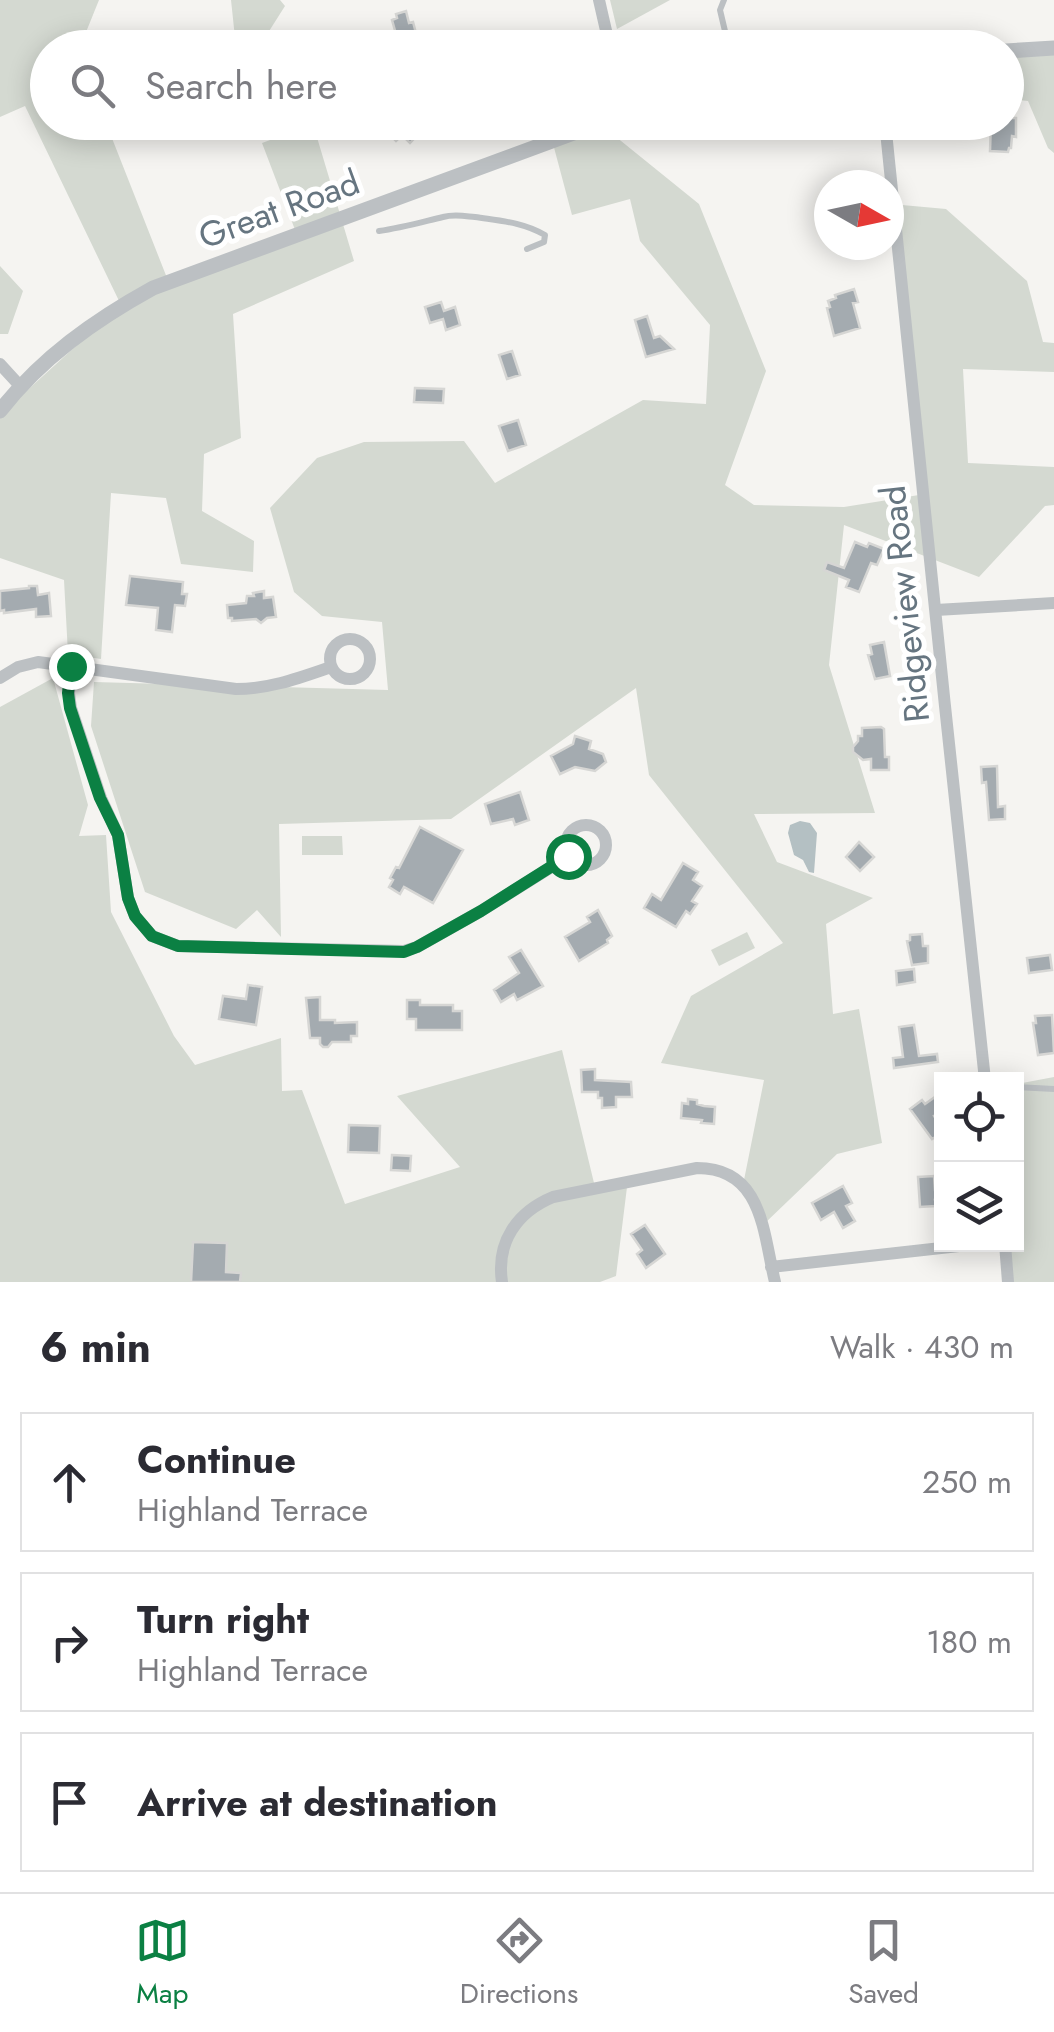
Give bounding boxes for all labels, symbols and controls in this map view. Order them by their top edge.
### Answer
search box [30,30,1024,140]
icon: search [65,58,120,113]
text: Search here [145,58,337,113]
street label: Great Road [192,157,366,261]
north arrow [814,170,904,260]
street label: Ridgeview Road [868,483,942,725]
route end [49,644,95,690]
route start [546,834,592,880]
map controls [934,1072,1024,1252]
button: locate [934,1072,1024,1162]
button: layers [934,1162,1024,1252]
text: 6 min [40,1317,151,1378]
text: Walk · 430 m [830,1324,1014,1370]
text: Continue [137,1432,296,1487]
icon: ahead [42,1455,97,1510]
text: 250 m [922,1459,1012,1505]
text: Highland Terrace [137,1487,368,1533]
text: Turn right [137,1592,309,1647]
icon: right [42,1615,97,1670]
text: 180 m [926,1619,1012,1665]
text: Highland Terrace [137,1647,368,1693]
icon: arrive [42,1775,97,1830]
text: Arrive at destination [137,1775,498,1830]
tab: Map [135,1913,190,2014]
tab: Directions [460,1913,578,2014]
tab: Saved [848,1913,919,2014]

